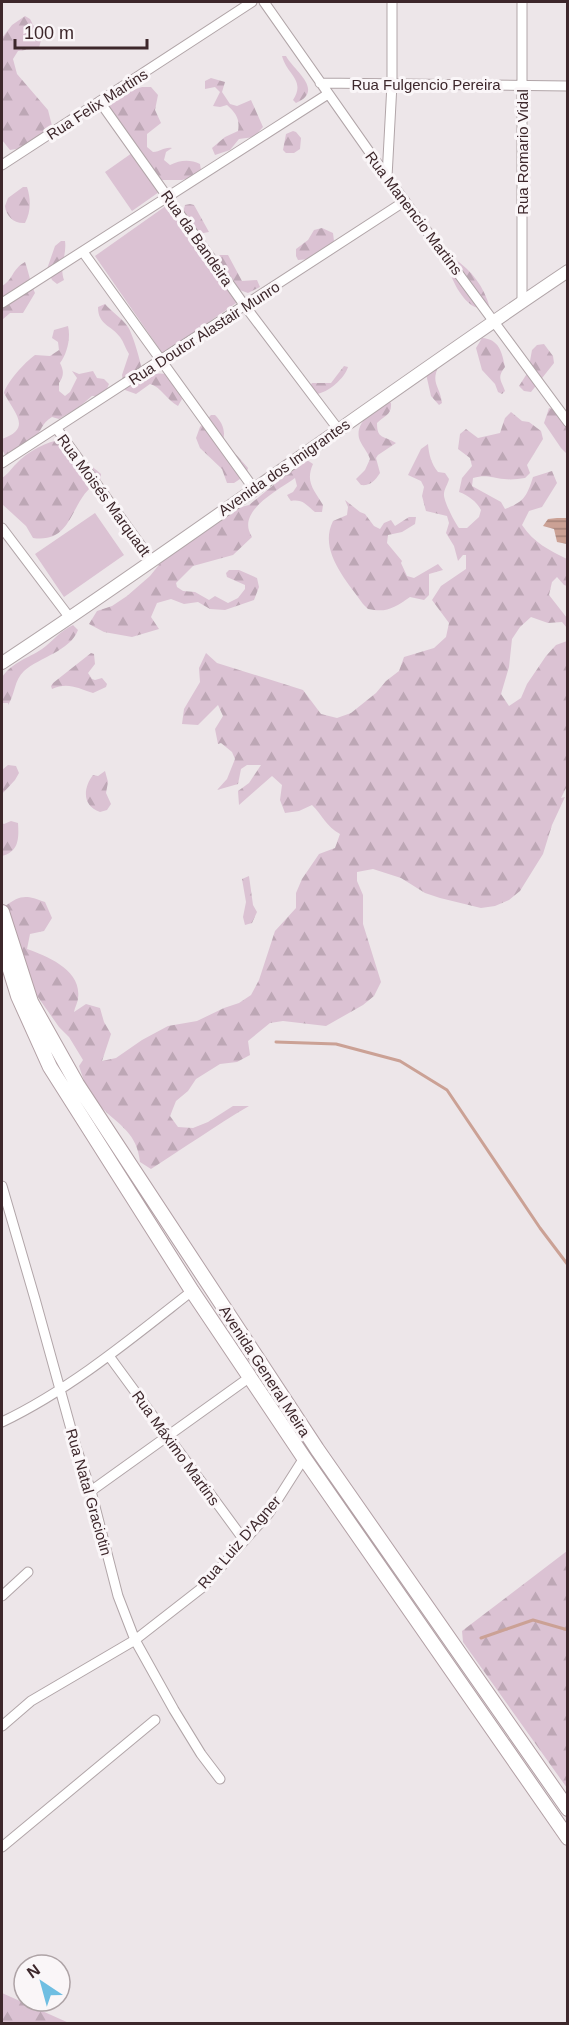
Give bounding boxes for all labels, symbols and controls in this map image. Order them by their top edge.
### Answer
scale bar [15,12,147,50]
text: 100 m [24,23,74,43]
street label: Rua Felix Martins [43,65,151,143]
street label: Rua Fulgencio Pereira [351,76,501,93]
street label: Rua Romario Vidal [514,89,531,215]
street label: Rua Manencio Martins [362,148,466,278]
street label: Rua da Bandeira [158,187,237,290]
street label: Rua Doutor Alastair Munro [125,278,283,388]
street label: Avenida dos Imigrantes [215,415,353,519]
street label: Rua Moisés Marquadt [54,431,154,560]
street label: Avenida General Meira [216,1302,314,1440]
street label: Rua Máximo Martins [129,1387,223,1509]
street label: Rua Natal Graciotin [63,1427,115,1557]
street label: Rua Luiz D'Agner [194,1492,284,1592]
north arrow [12,1953,72,2013]
text: N [24,1961,43,1982]

